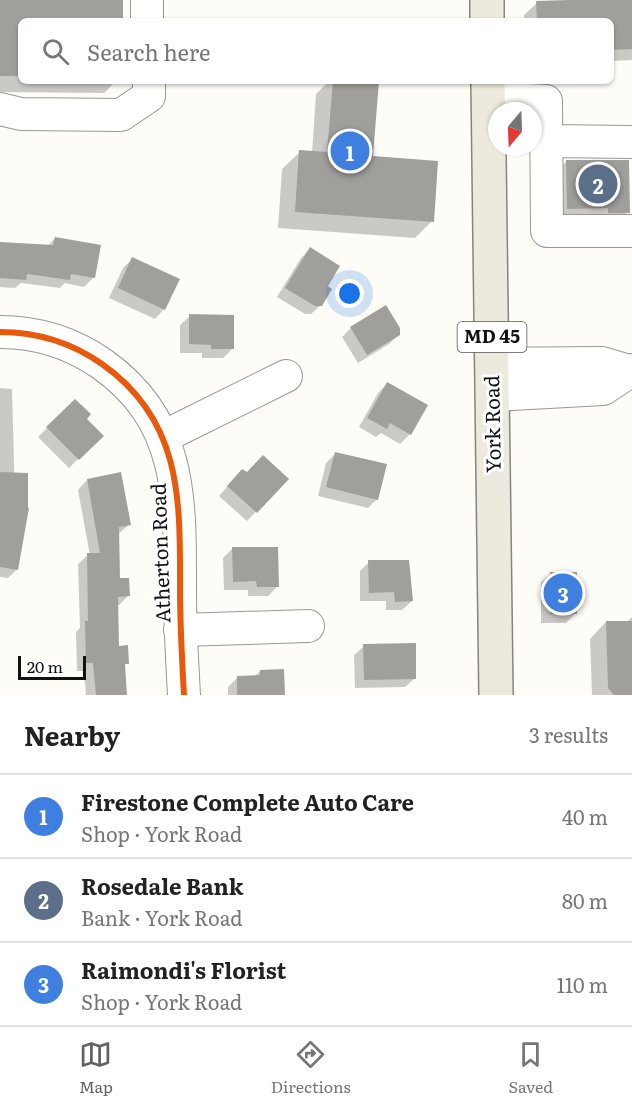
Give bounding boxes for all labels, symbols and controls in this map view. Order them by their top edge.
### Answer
search box [18,18,614,84]
icon: search [39,35,72,68]
text: Search here [87,35,210,68]
north arrow [488,102,542,156]
pin: 1 [330,128,370,174]
pin: 2 [578,162,618,207]
your location [335,279,364,308]
road number: MD 45 [458,322,526,352]
street label: York Road [475,375,507,473]
street label: Atherton Road [142,483,176,624]
pin: 3 [544,570,582,616]
scale bar [18,653,86,680]
text: 20 m [27,654,63,678]
text: Nearby [24,715,120,754]
text: 3 results [529,719,608,749]
text: Firestone Complete Auto Care [81,785,414,818]
text: 1 [39,801,48,831]
text: 40 m [562,801,608,831]
text: Shop · York Road [81,818,242,848]
text: Rosedale Bank [81,869,244,902]
text: 2 [38,885,49,915]
text: 80 m [562,885,608,915]
text: Bank · York Road [81,902,243,932]
text: Raimondi's Florist [81,953,286,986]
text: 3 [38,969,49,999]
text: 110 m [557,969,608,999]
text: Shop · York Road [81,986,242,1016]
tab: Map [79,1038,113,1098]
tab: Directions [271,1038,351,1098]
tab: Saved [509,1038,553,1098]

